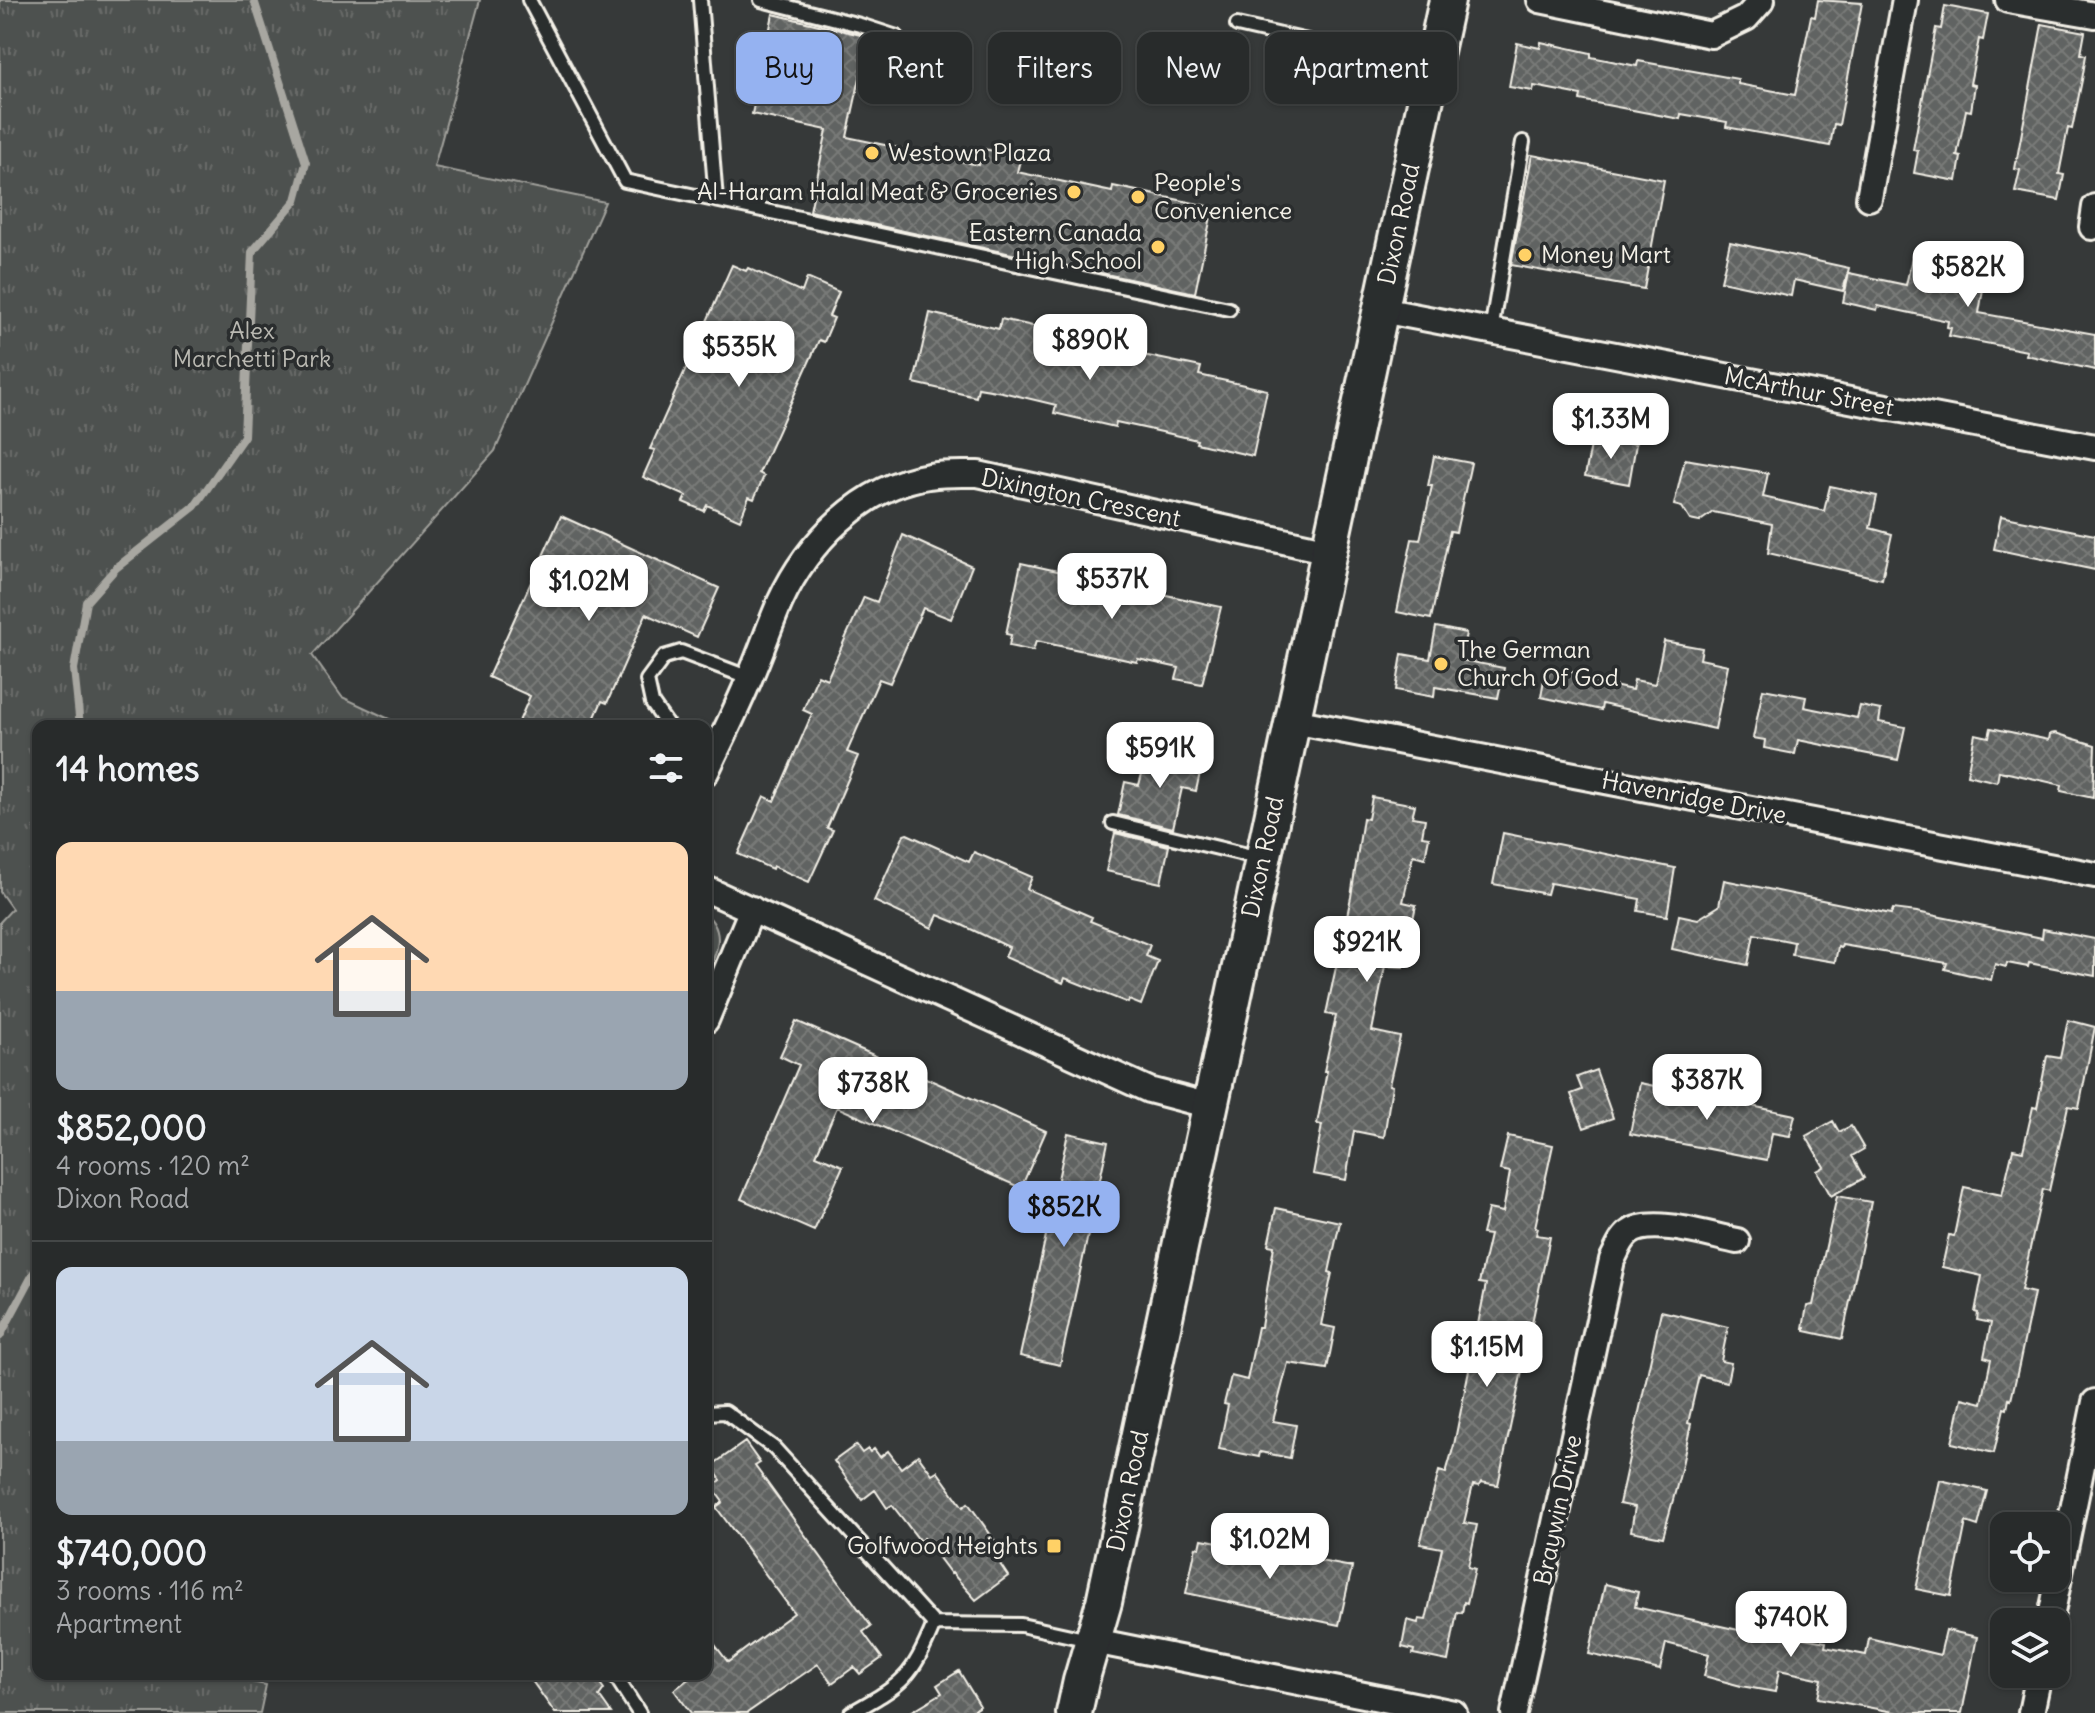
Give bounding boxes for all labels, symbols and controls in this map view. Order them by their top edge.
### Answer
chip: Buy [736,32,842,104]
chip: Rent [858,32,972,104]
chip: Filters [988,32,1121,104]
chip: New [1137,32,1249,104]
chip: Apartment [1265,32,1457,104]
place label: Westown Plaza [888,137,1051,167]
marker: Westown Plaza [863,144,881,162]
street label: Dixon Road [1371,160,1425,287]
place label: People's Convenience [1154,167,1292,225]
place label: Al-Haram Halal Meat & Groceries [697,176,1058,206]
marker: Al-Haram Halal Meat & Groceries [1065,183,1083,201]
marker: People's Convenience [1129,188,1147,206]
place label: Eastern Canada High School [969,217,1142,275]
marker: Eastern Canada High School [1149,238,1167,256]
place label: Money Mart [1541,239,1671,269]
pin: $582K [1912,241,2024,309]
marker: Money Mart [1516,246,1534,264]
text: $582K [1931,250,2005,283]
pin: $890K [1034,314,1146,382]
park label: Alex Marchetti Park [173,315,331,373]
pin: $535K [683,321,795,389]
text: $890K [1051,323,1129,356]
text: $535K [701,330,777,363]
street label: McArthur Street [1722,360,1897,422]
pin: $1.33M [1546,393,1676,461]
text: $1.33M [1571,402,1651,435]
street label: Dixington Crescent [979,461,1184,533]
pin: $537K [1056,553,1168,621]
pin: $1.02M [524,555,654,623]
text: $537K [1076,562,1148,595]
text: $1.02M [548,564,630,597]
place label: The German Church Of God [1457,634,1619,692]
marker: The German Church Of God [1432,655,1450,673]
pin: $591K [1104,722,1216,790]
text: $591K [1125,731,1195,764]
icon: filters [644,746,688,790]
text: 14 homes [56,747,200,790]
street label: Havenridge Drive [1599,764,1789,830]
street label: Dixon Road [1235,793,1289,920]
icon: home [300,894,444,1038]
pin: $921K [1311,916,1423,984]
text: $921K [1332,925,1402,958]
pin: $387K [1651,1054,1763,1122]
pin: $738K [817,1057,929,1125]
text: $387K [1671,1063,1743,1096]
text: $738K [837,1066,909,1099]
text: $852,000 [56,1106,207,1149]
text: 4 rooms · 120 m² [56,1149,250,1182]
pin: $852K [1008,1181,1120,1249]
text: Dixon Road [56,1182,189,1215]
text: $852K [1027,1190,1101,1223]
icon: home [300,1319,444,1463]
pin: $1.15M [1422,1321,1552,1389]
text: $1.15M [1449,1330,1525,1363]
street label: Dixon Road [1100,1427,1154,1554]
street label: Braywin Drive [1526,1432,1588,1588]
map controls [1990,1512,2070,1688]
button: locate [1990,1512,2070,1592]
pin: $1.02M [1205,1513,1335,1581]
text: $1.02M [1229,1522,1311,1555]
place label: Golfwood Heights [847,1530,1038,1560]
text: $740,000 [56,1531,207,1574]
marker: Golfwood Heights [1045,1537,1063,1555]
text: 3 rooms · 116 m² [56,1574,244,1607]
pin: $740K [1735,1591,1847,1659]
text: $740K [1754,1600,1828,1633]
text: Apartment [56,1607,182,1640]
button: layers [1990,1608,2070,1688]

